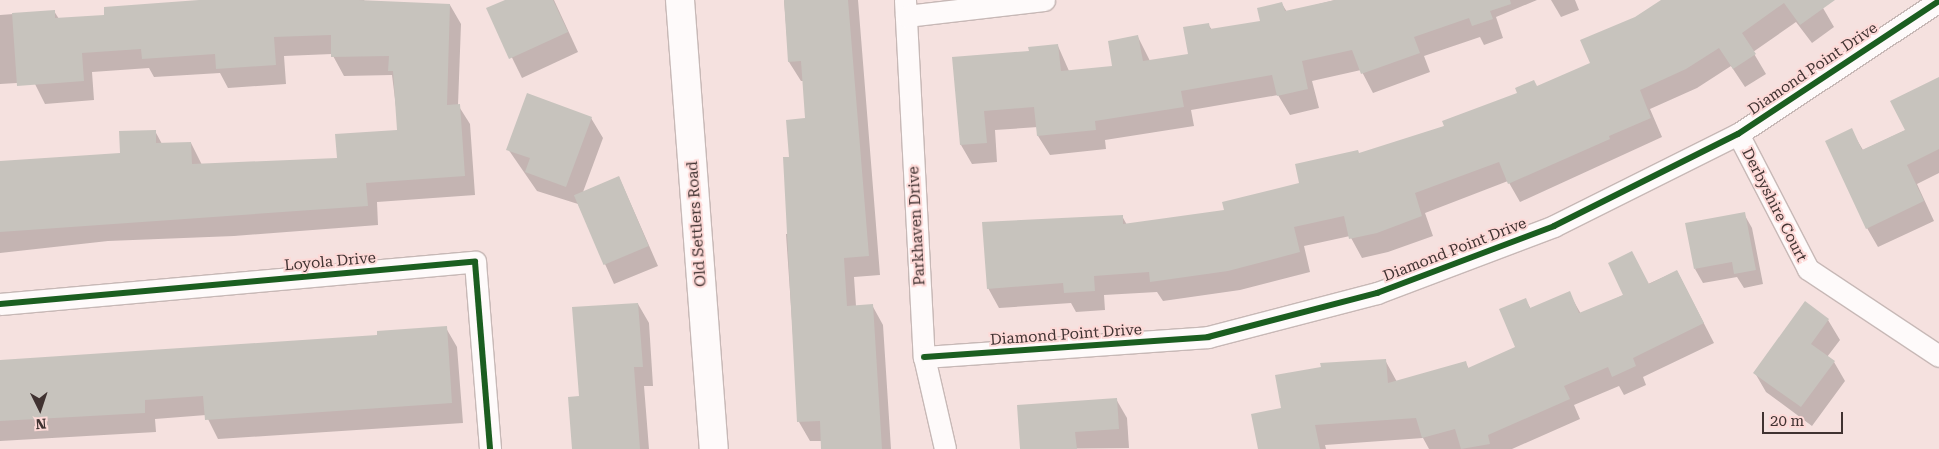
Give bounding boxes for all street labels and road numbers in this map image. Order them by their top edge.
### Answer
street label: Diamond Point Drive [1745,19,1881,119]
street label: Derbyshire Court [1738,145,1810,265]
street label: Old Settlers Road [684,161,710,287]
street label: Parkhaven Drive [905,166,929,286]
street label: Diamond Point Drive [1381,214,1529,286]
street label: Loyola Drive [284,249,376,275]
street label: Diamond Point Drive [990,321,1142,349]

